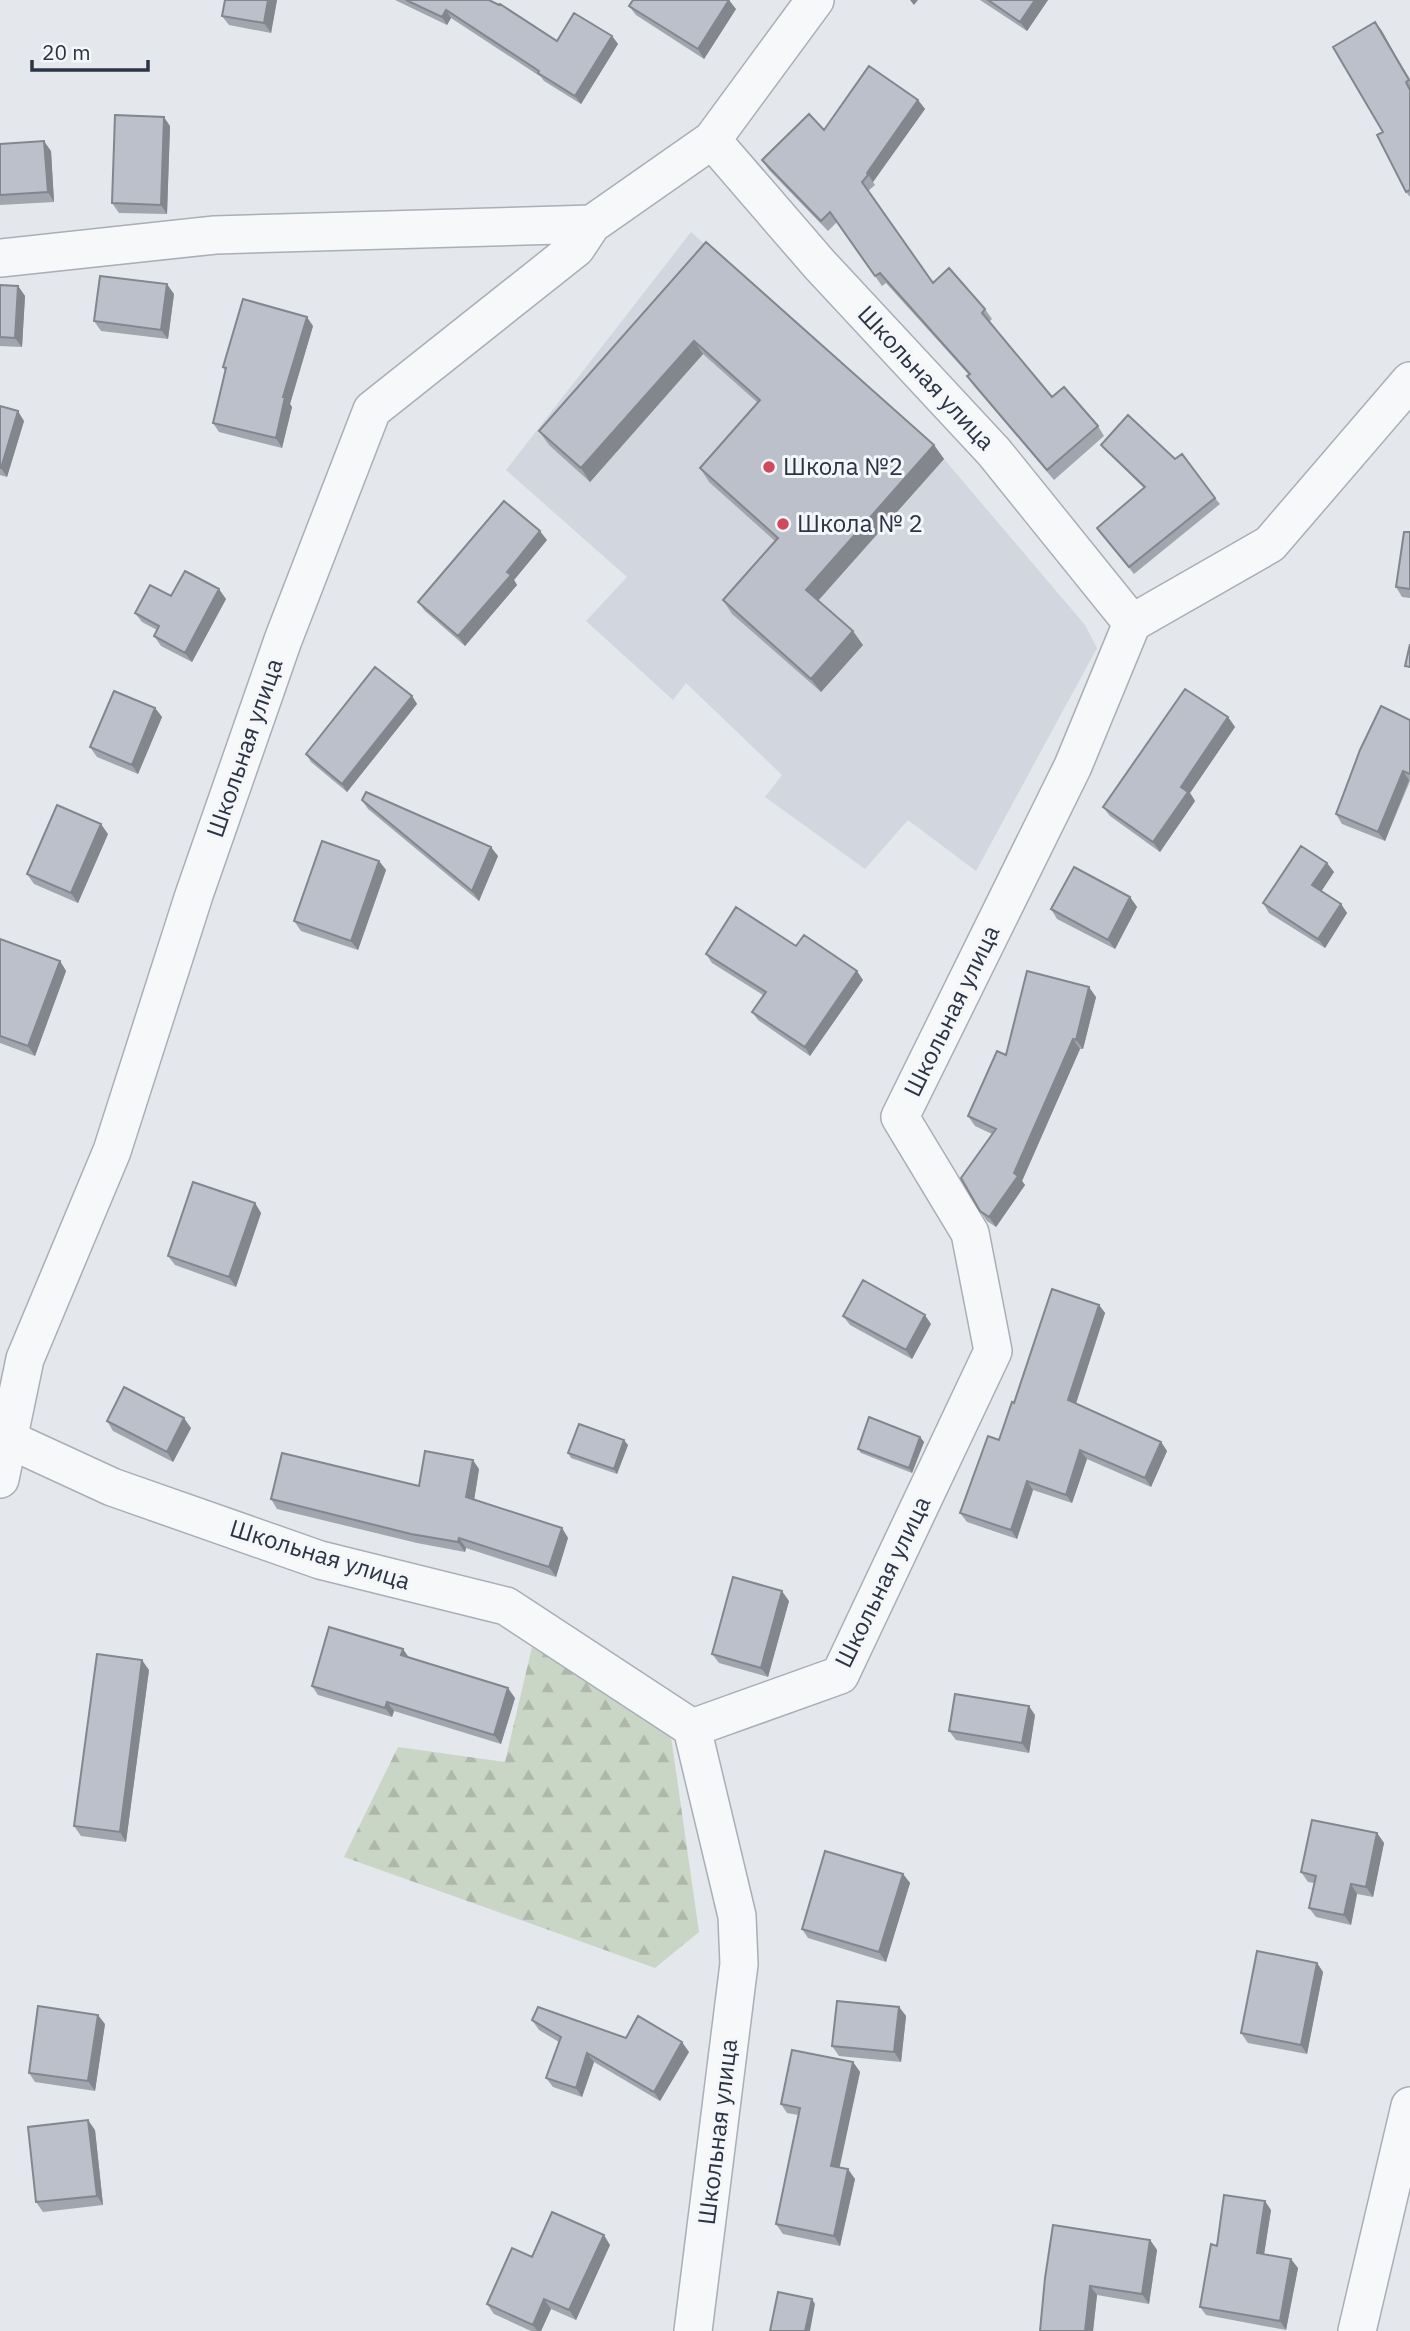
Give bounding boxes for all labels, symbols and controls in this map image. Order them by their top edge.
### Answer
scale bar [32,28,147,72]
text: 20 m [42,38,91,66]
street label: Школьная улица [851,298,1002,457]
place label: Школа №2 [783,450,903,482]
marker: Школа №2 [761,459,777,475]
place label: Школа № 2 [797,507,923,539]
marker: Школа № 2 [775,516,791,532]
street label: Школьная улица [198,654,290,841]
street label: Школьная улица [896,919,1007,1102]
street label: Школьная улица [827,1490,938,1673]
street label: Школьная улица [226,1511,415,1597]
street label: Школьная улица [690,2037,744,2227]

